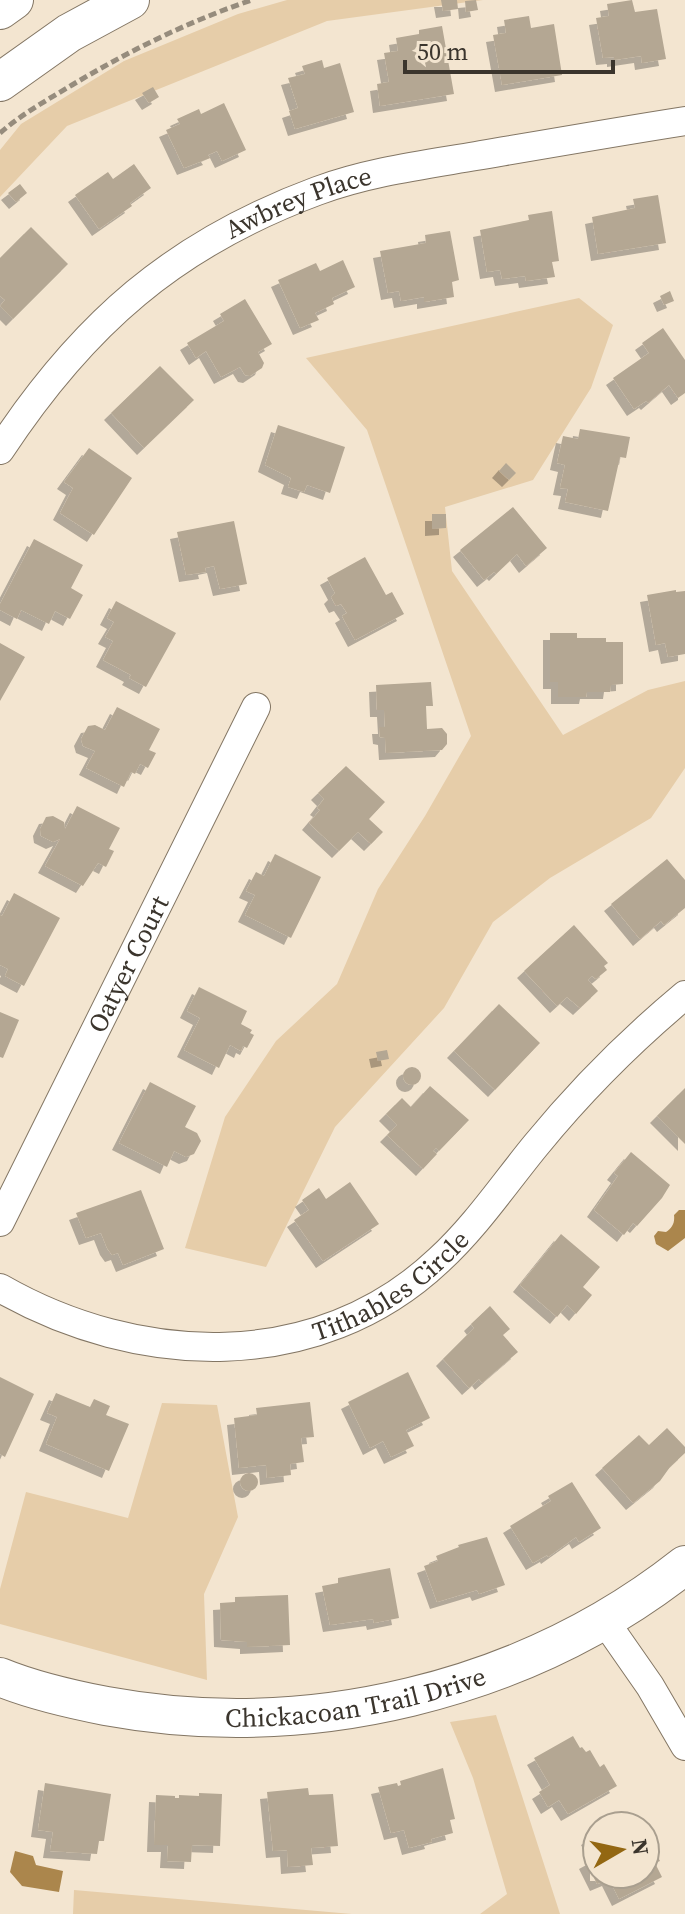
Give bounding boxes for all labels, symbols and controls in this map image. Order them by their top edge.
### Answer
scale bar [405,24,613,74]
text: 50 m [417,35,468,68]
street label: Awbrey Place [218,158,375,247]
street label: Oatyer Court [79,889,178,1039]
street label: Tithables Circle [308,1222,477,1350]
street label: Chickacoan Trail Drive [225,1658,490,1736]
north arrow [581,1810,661,1890]
text: N [625,1837,657,1857]

